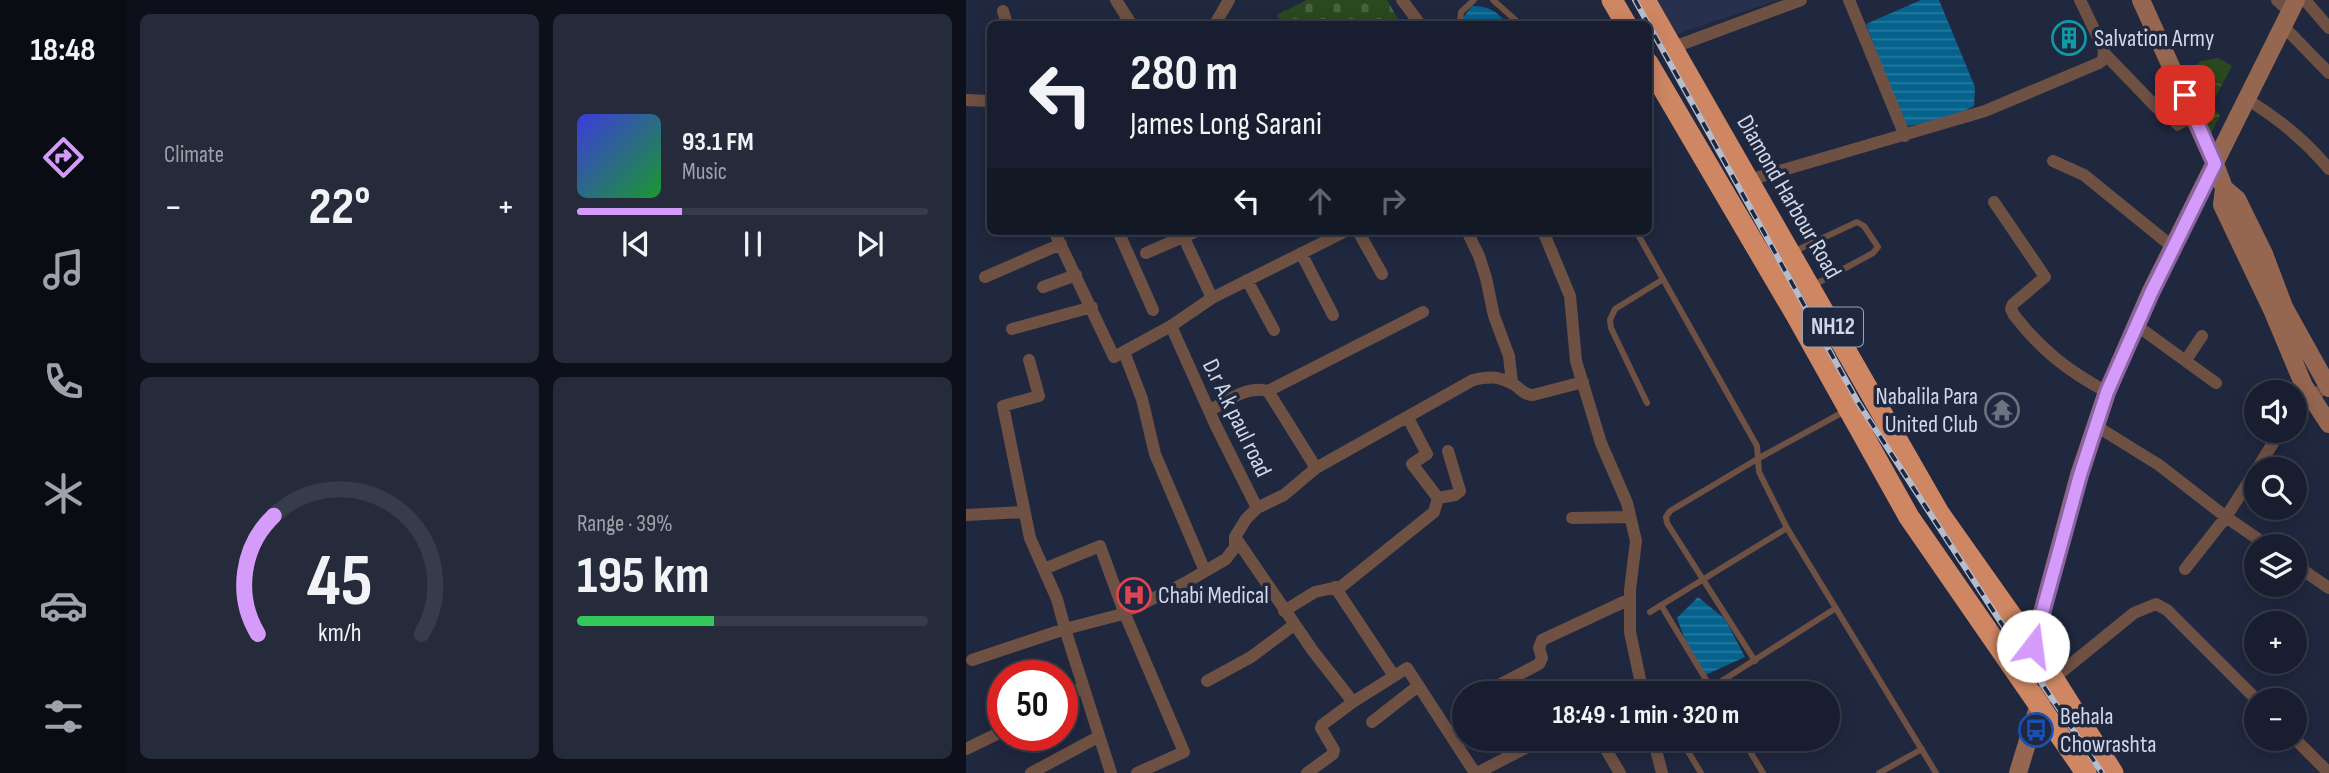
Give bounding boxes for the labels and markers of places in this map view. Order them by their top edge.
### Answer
building icon: Salvation Army [2050,19,2088,57]
place label: Salvation Army [2094,24,2214,53]
pin [2155,65,2215,125]
place label: Nabalila Para United Club [1876,382,1978,439]
temple icon: Nabalila Para United Club [1983,391,2021,429]
hospital icon: Chabi Medical [1115,576,1153,614]
place label: Chabi Medical [1158,581,1269,610]
place label: Behala Chowrashta [2060,702,2156,759]
bus stop icon: Behala Chowrashta [2017,711,2055,749]

